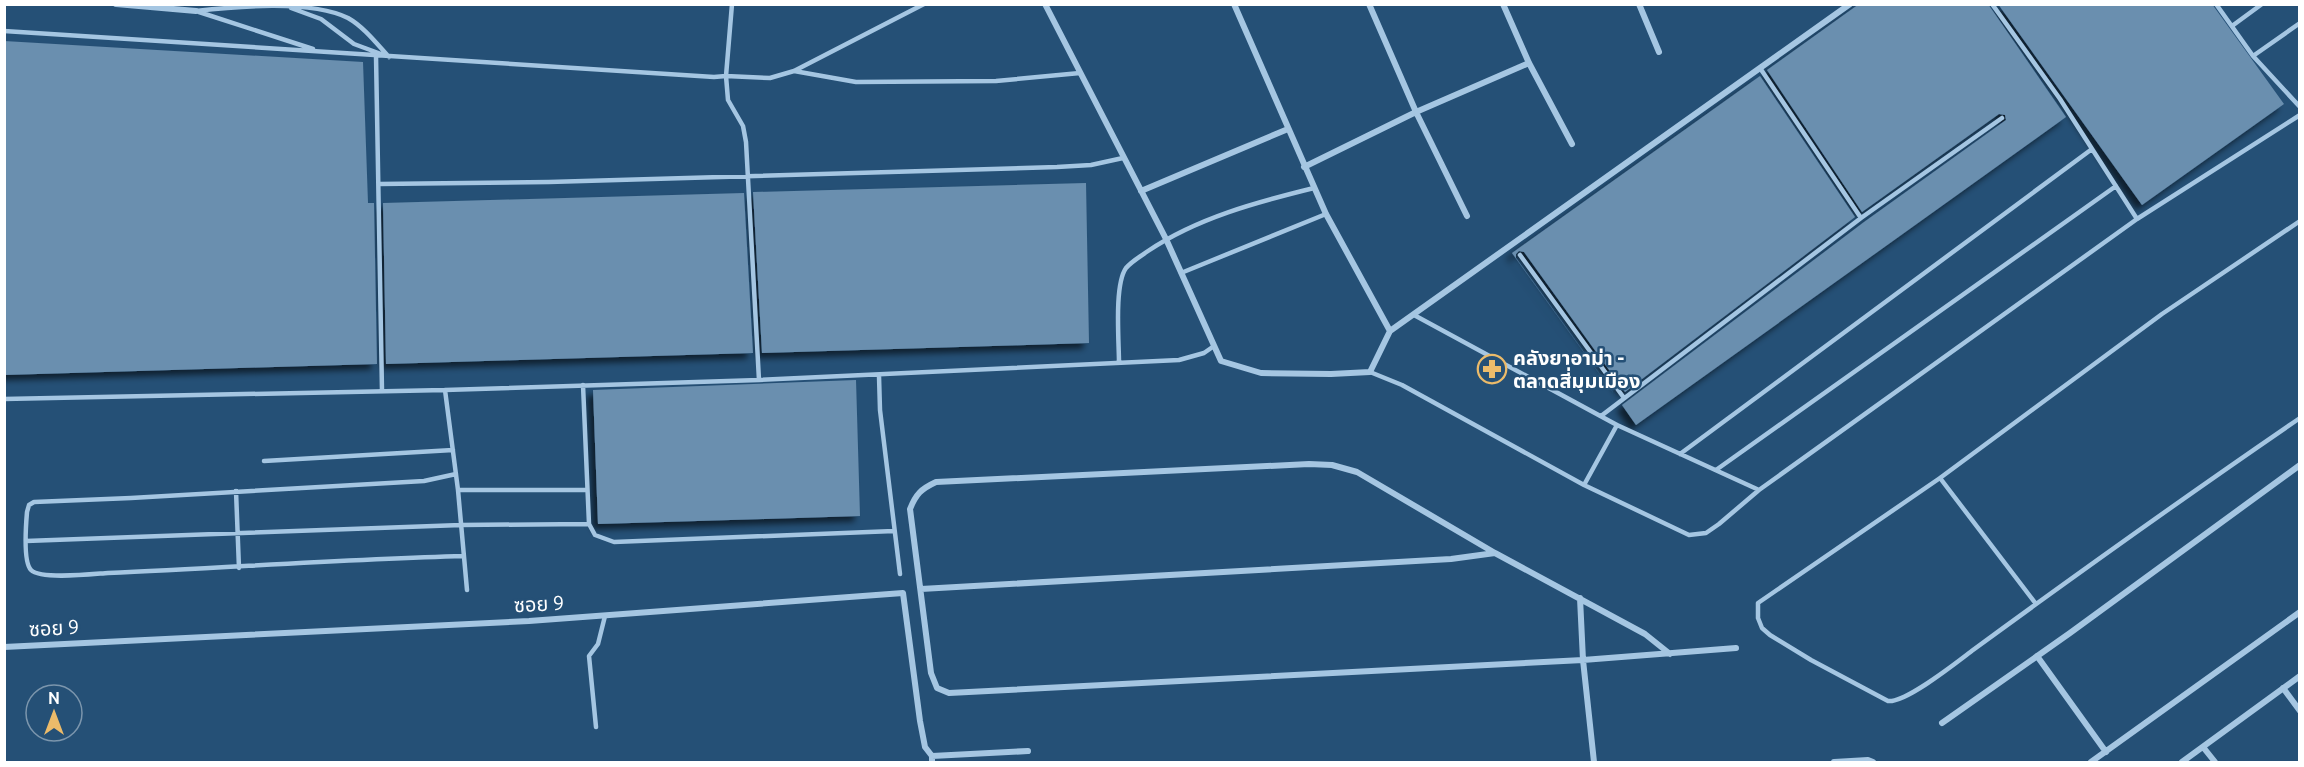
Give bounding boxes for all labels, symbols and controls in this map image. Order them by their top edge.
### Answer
place label: คลังยาอาม่า - ตลาดสี่มุมเมือง [1513,346,1640,393]
pharmacy icon: คลังยาอาม่า - ตลาดสี่มุมเมือง [1476,353,1508,385]
street label: ซอย 9 [513,591,565,616]
street label: ซอย 9 [28,615,80,640]
north arrow [24,683,84,743]
text: N [48,689,60,707]

